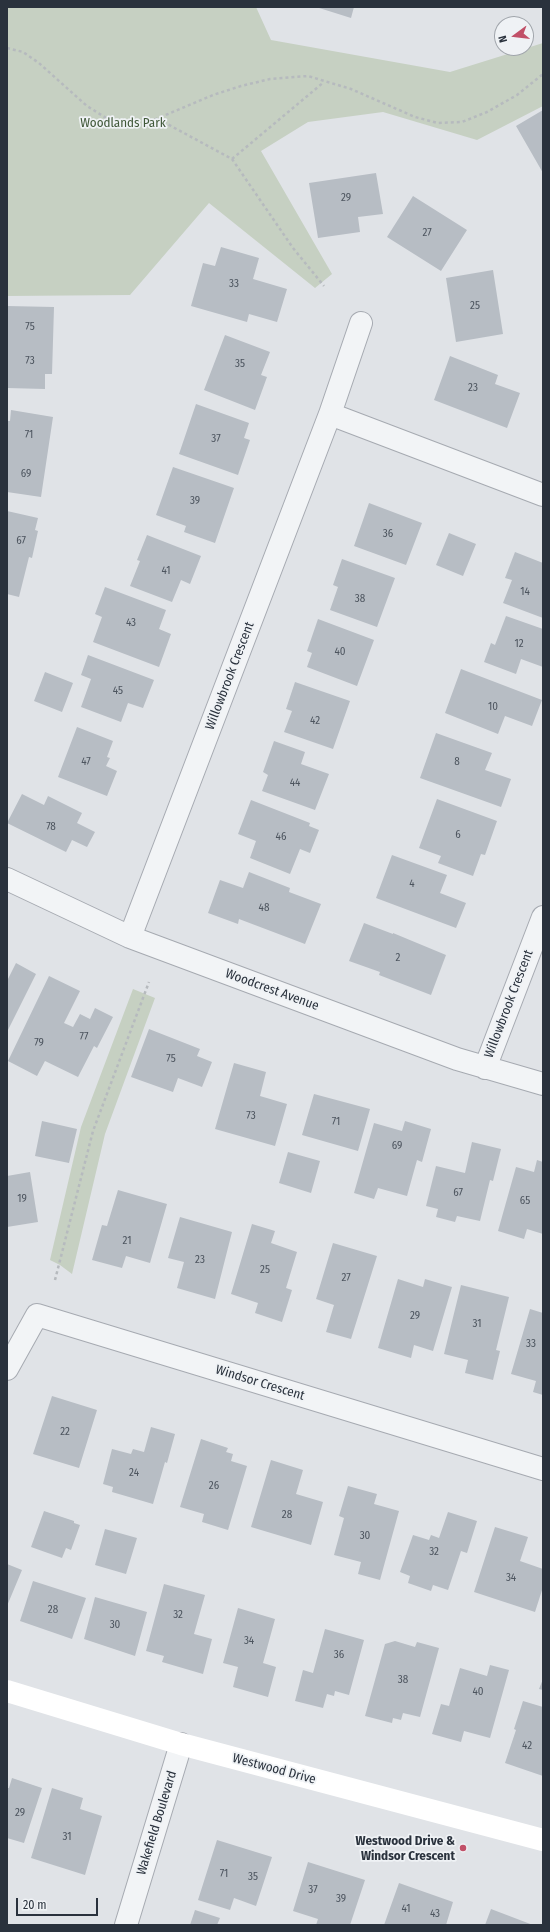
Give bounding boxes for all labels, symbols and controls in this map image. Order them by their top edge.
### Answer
north arrow [494,16,534,56]
text: N [496,34,510,44]
park label: Woodlands Park [80,115,166,131]
house number: 29 [341,191,351,205]
house number: 27 [422,226,432,240]
house number: 33 [229,277,239,291]
house number: 25 [470,299,480,313]
house number: 75 [25,320,35,334]
house number: 73 [25,354,35,368]
house number: 35 [235,357,245,371]
house number: 23 [468,381,478,395]
house number: 71 [25,428,33,442]
house number: 37 [211,432,221,446]
house number: 69 [21,467,31,481]
house number: 39 [190,494,200,508]
house number: 36 [383,527,393,541]
house number: 67 [16,534,26,548]
house number: 41 [161,564,171,578]
house number: 14 [520,585,530,599]
house number: 38 [355,592,365,606]
house number: 43 [126,616,136,630]
street label: Willowbrook Crescent [202,620,258,732]
house number: 12 [514,637,524,651]
house number: 40 [334,645,346,659]
house number: 45 [113,684,123,698]
house number: 10 [488,700,498,714]
house number: 42 [310,714,320,728]
house number: 47 [81,755,91,769]
house number: 8 [454,755,460,769]
house number: 44 [290,776,300,790]
house number: 78 [46,820,56,834]
house number: 6 [455,828,461,842]
house number: 46 [276,830,286,844]
house number: 4 [409,877,415,891]
house number: 48 [259,901,269,915]
street label: Willowbrook Crescent [481,948,537,1060]
house number: 2 [396,951,400,965]
street label: Woodcrest Avenue [223,966,321,1014]
house number: 77 [80,1030,88,1044]
house number: 79 [34,1036,44,1050]
house number: 75 [166,1052,176,1066]
house number: 73 [246,1109,256,1123]
house number: 71 [332,1115,340,1129]
house number: 69 [392,1139,402,1153]
house number: 67 [453,1186,463,1200]
house number: 19 [17,1192,27,1206]
house number: 65 [520,1194,530,1208]
house number: 21 [123,1234,131,1248]
house number: 23 [195,1253,205,1267]
house number: 25 [260,1263,270,1277]
house number: 27 [341,1271,351,1285]
house number: 29 [410,1309,420,1323]
house number: 31 [473,1317,481,1331]
house number: 33 [526,1337,536,1351]
street label: Windsor Crescent [214,1362,306,1404]
house number: 22 [60,1425,70,1439]
house number: 24 [129,1466,139,1480]
house number: 26 [209,1479,219,1493]
house number: 28 [282,1508,292,1522]
house number: 30 [360,1529,370,1543]
house number: 32 [429,1545,439,1559]
house number: 34 [506,1571,516,1585]
house number: 28 [48,1603,58,1617]
house number: 32 [173,1608,183,1622]
house number: 30 [110,1618,120,1632]
house number: 34 [244,1634,254,1648]
house number: 36 [334,1648,344,1662]
house number: 38 [398,1673,408,1687]
house number: 40 [472,1685,484,1699]
house number: 42 [522,1739,532,1753]
street label: Westwood Drive [231,1750,317,1788]
street label: Wakefield Boulevard [134,1769,180,1877]
house number: 29 [15,1806,25,1820]
house number: 31 [63,1830,71,1844]
place label: Westwood Drive & Windsor Crescent [355,1833,455,1864]
marker: Westwood Drive & Windsor Crescent [458,1843,468,1853]
house number: 71 [220,1867,228,1881]
house number: 35 [248,1870,258,1884]
house number: 37 [308,1883,318,1897]
scale bar [18,1890,100,1916]
house number: 39 [336,1892,346,1906]
text: 20 m [23,1898,47,1912]
house number: 41 [401,1902,411,1916]
house number: 43 [430,1907,440,1921]

